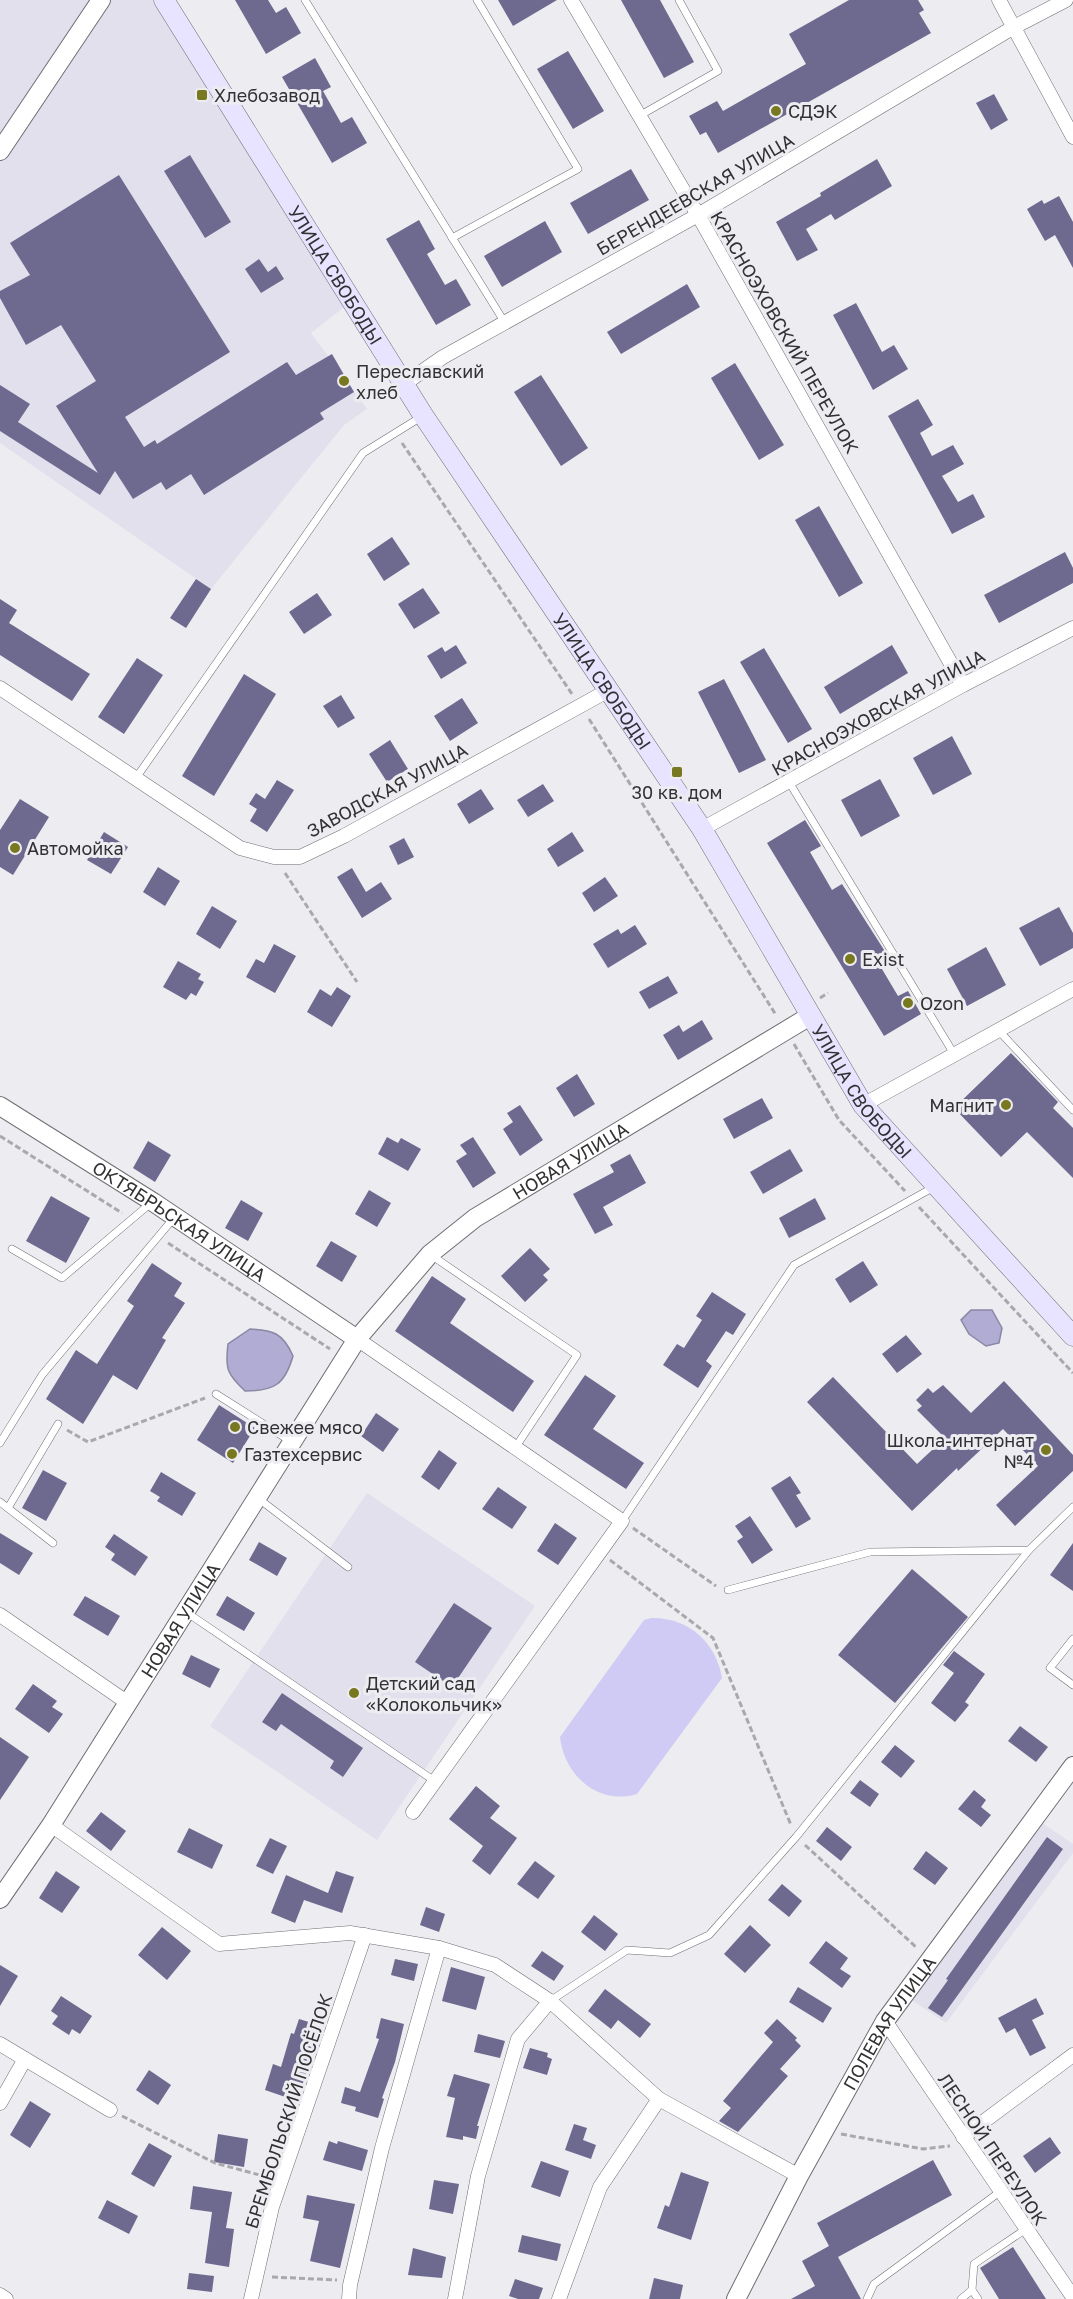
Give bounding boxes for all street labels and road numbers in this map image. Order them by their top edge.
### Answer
street label: БЕРЕНДЕЕВСКАЯ УЛИЦА [592,128,798,260]
street label: УЛИЦА СВОБОДЫ [284,201,387,348]
street label: КРАСНОЭХОВСКИЙ ПЕРЕУЛОК [706,207,864,458]
street label: УЛИЦА СВОБОДЫ [549,609,656,753]
street label: КРАСНОЭХОВСКАЯ УЛИЦА [768,644,988,780]
street label: ЗАВОДСКАЯ УЛИЦА [303,738,471,842]
street label: УЛИЦА СВОБОДЫ [807,1020,917,1163]
street label: НОВАЯ УЛИЦА [508,1117,632,1204]
street label: ОКТЯБРЬСКАЯ УЛИЦА [89,1156,270,1286]
street label: НОВАЯ УЛИЦА [136,1559,224,1682]
street label: ПОЛЕВАЯ УЛИЦА [838,1952,940,2094]
street label: БРЕМБОЛЬСКИЙ ПОСЁЛОК [240,1990,337,2231]
street label: ЛЕСНОЙ ПЕРЕУЛОК [934,2069,1052,2229]

